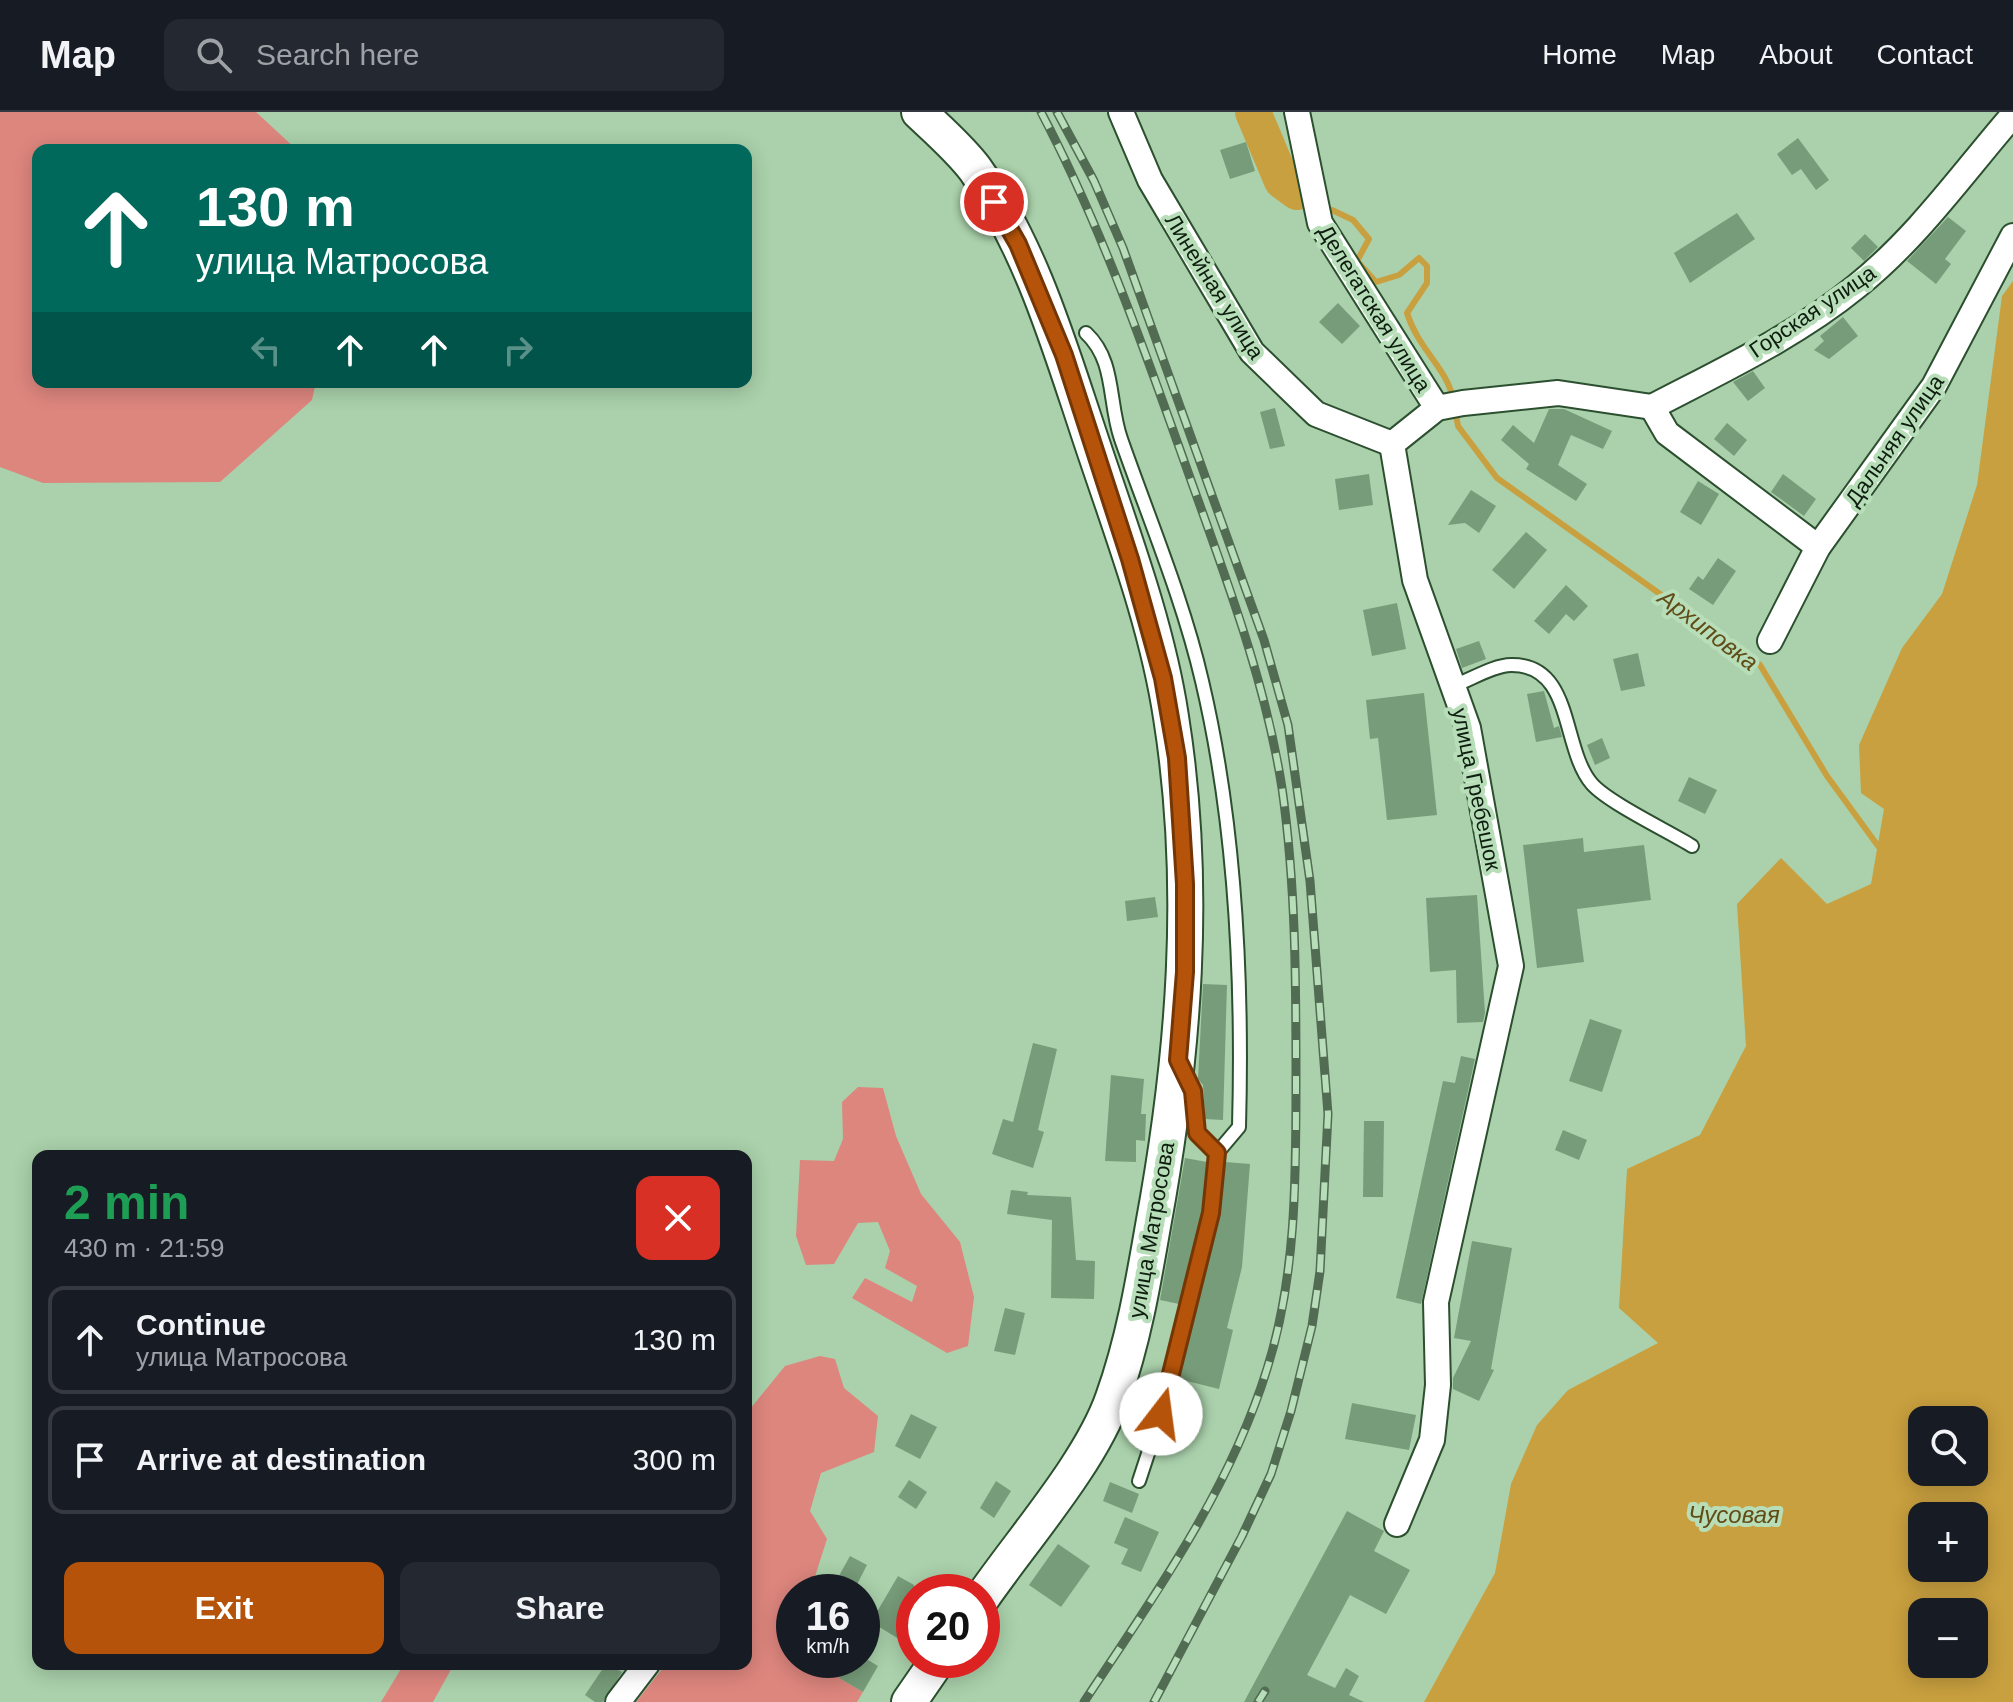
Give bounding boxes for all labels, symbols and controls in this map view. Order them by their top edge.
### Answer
search box [164,19,724,91]
icon: search [192,33,236,77]
text: Map [40,34,116,76]
text: Search here [256,38,419,71]
text: Home [1542,39,1617,70]
text: Map [1661,39,1715,70]
text: About [1759,39,1833,70]
text: Contact [1877,39,1973,70]
pin [960,168,1028,236]
text: 130 m [196,175,355,238]
icon: ahead [64,176,168,280]
icon: arrive [972,180,1016,224]
street label: Линейная улица [1160,209,1270,364]
street label: Делегатская улица [1313,220,1437,397]
text: улица Матросова [196,241,488,282]
street label: Горская улица [1744,260,1881,363]
icon: left [244,328,288,372]
icon: ahead [328,328,372,372]
icon: ahead [412,328,456,372]
icon: right [496,328,540,372]
street label: Дальняя улица [1840,369,1949,511]
water label: Архиповка [1652,582,1763,676]
street label: улица Гребешок [1447,706,1506,873]
street label: улица Матросова [1124,1139,1179,1320]
text: 2 min [64,1176,189,1229]
button: close [636,1176,720,1260]
text: 430 m · 21:59 [64,1233,224,1263]
text: Continue [136,1308,266,1341]
icon: ahead [68,1318,112,1362]
text: 130 m [633,1323,716,1356]
text: улица Матросова [136,1342,347,1372]
position arrow [1119,1372,1203,1456]
map controls [1908,1406,1988,1678]
button: search [1908,1406,1988,1486]
icon: arrive [68,1438,112,1482]
text: Arrive at destination [136,1443,426,1476]
text: 300 m [633,1443,716,1476]
water label: Чусовая [1688,1501,1780,1528]
button: + [1908,1502,1988,1582]
button: Exit [64,1562,384,1654]
button: Share [400,1562,720,1654]
speed limit sign: 20 [896,1574,1000,1678]
text: 16 [806,1594,850,1638]
button: − [1908,1598,1988,1678]
text: km/h [806,1635,850,1657]

